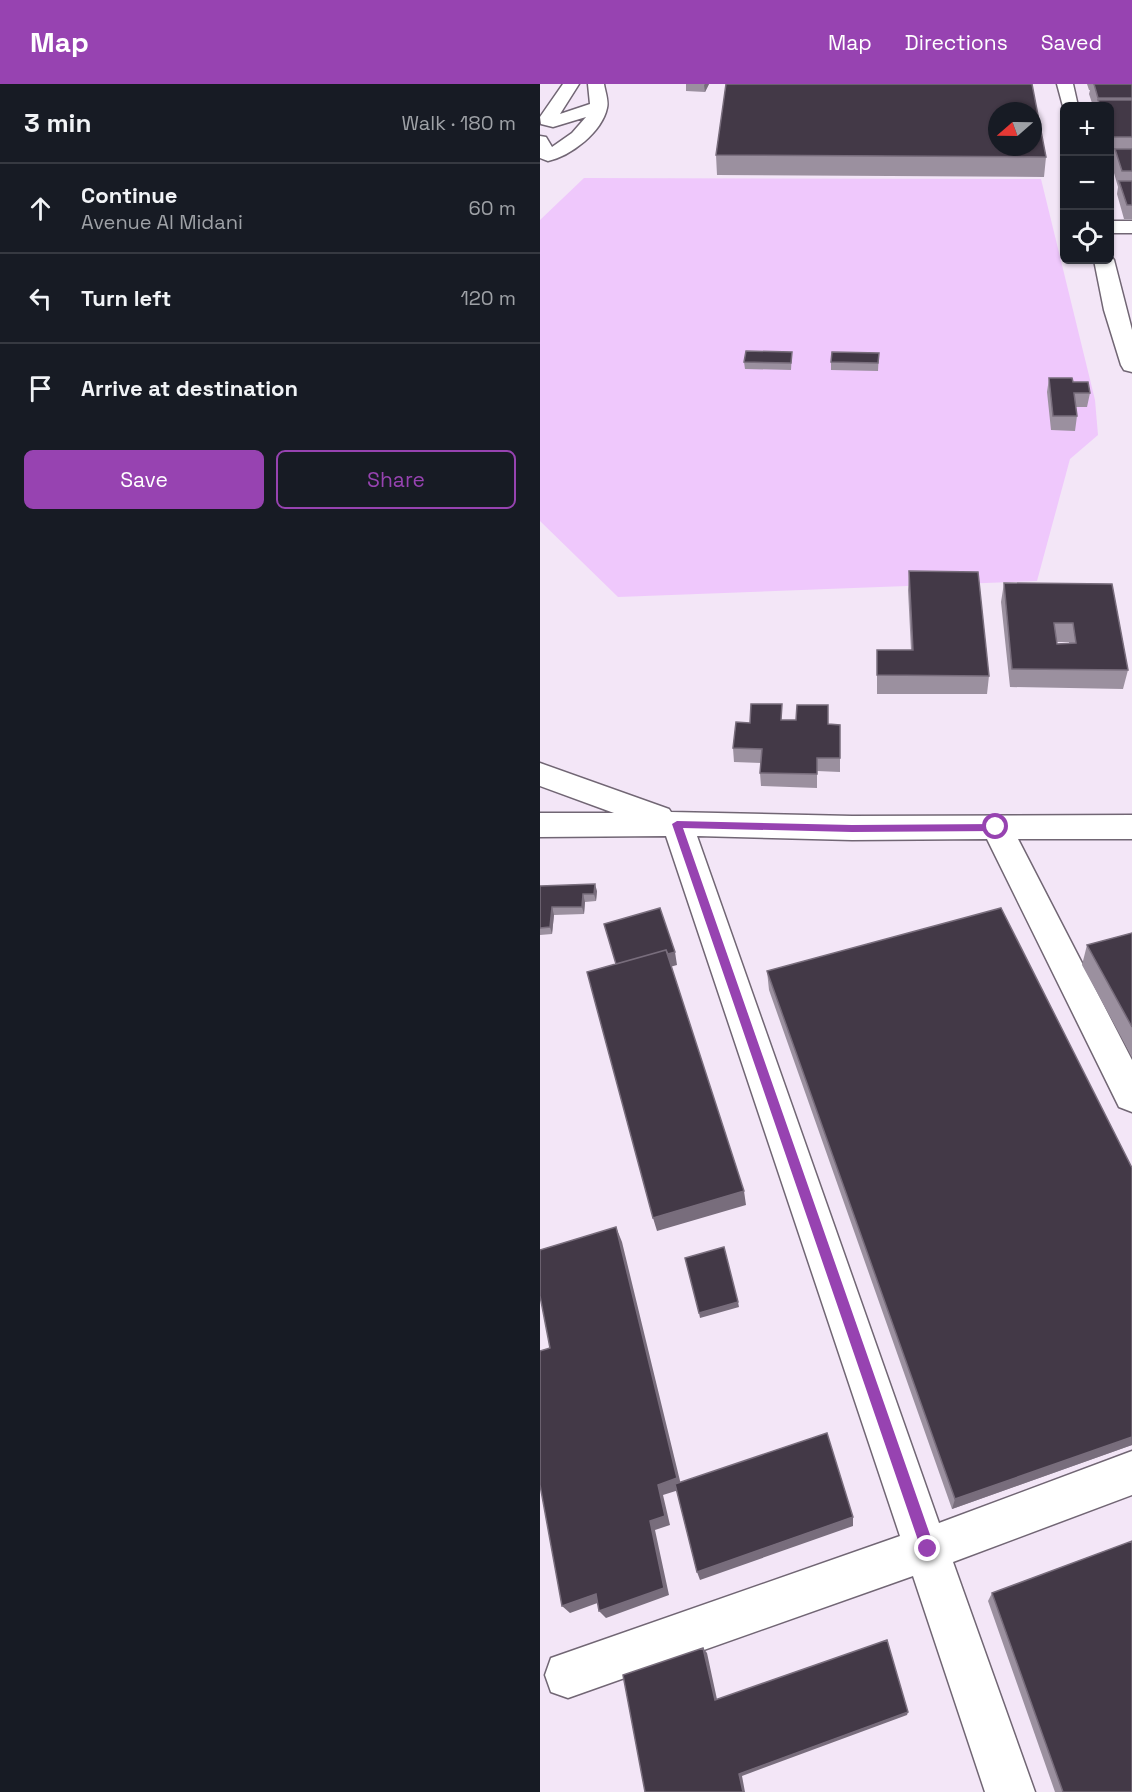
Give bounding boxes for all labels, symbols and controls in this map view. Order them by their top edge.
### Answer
text: Map [30,24,89,60]
text: Map [828,29,872,56]
text: Directions [905,29,1008,56]
text: Saved [1041,29,1102,56]
north arrow [988,102,1042,156]
map controls [1060,102,1114,264]
button: + [1060,102,1114,156]
text: 3 min [24,106,92,140]
text: Walk · 180 m [402,110,516,136]
button: − [1060,156,1114,210]
text: Continue [81,181,177,209]
icon: ahead [24,192,57,225]
text: 60 m [469,195,516,221]
text: Avenue Al Midani [81,209,243,235]
button: locate [1060,210,1114,264]
icon: left [24,282,57,315]
text: Turn left [81,284,171,312]
text: 120 m [460,285,516,311]
icon: arrive [24,372,57,405]
text: Arrive at destination [81,374,298,402]
button: Save [24,450,264,509]
button: Share [276,450,516,509]
route start [982,813,1008,839]
route end [914,1535,940,1561]

